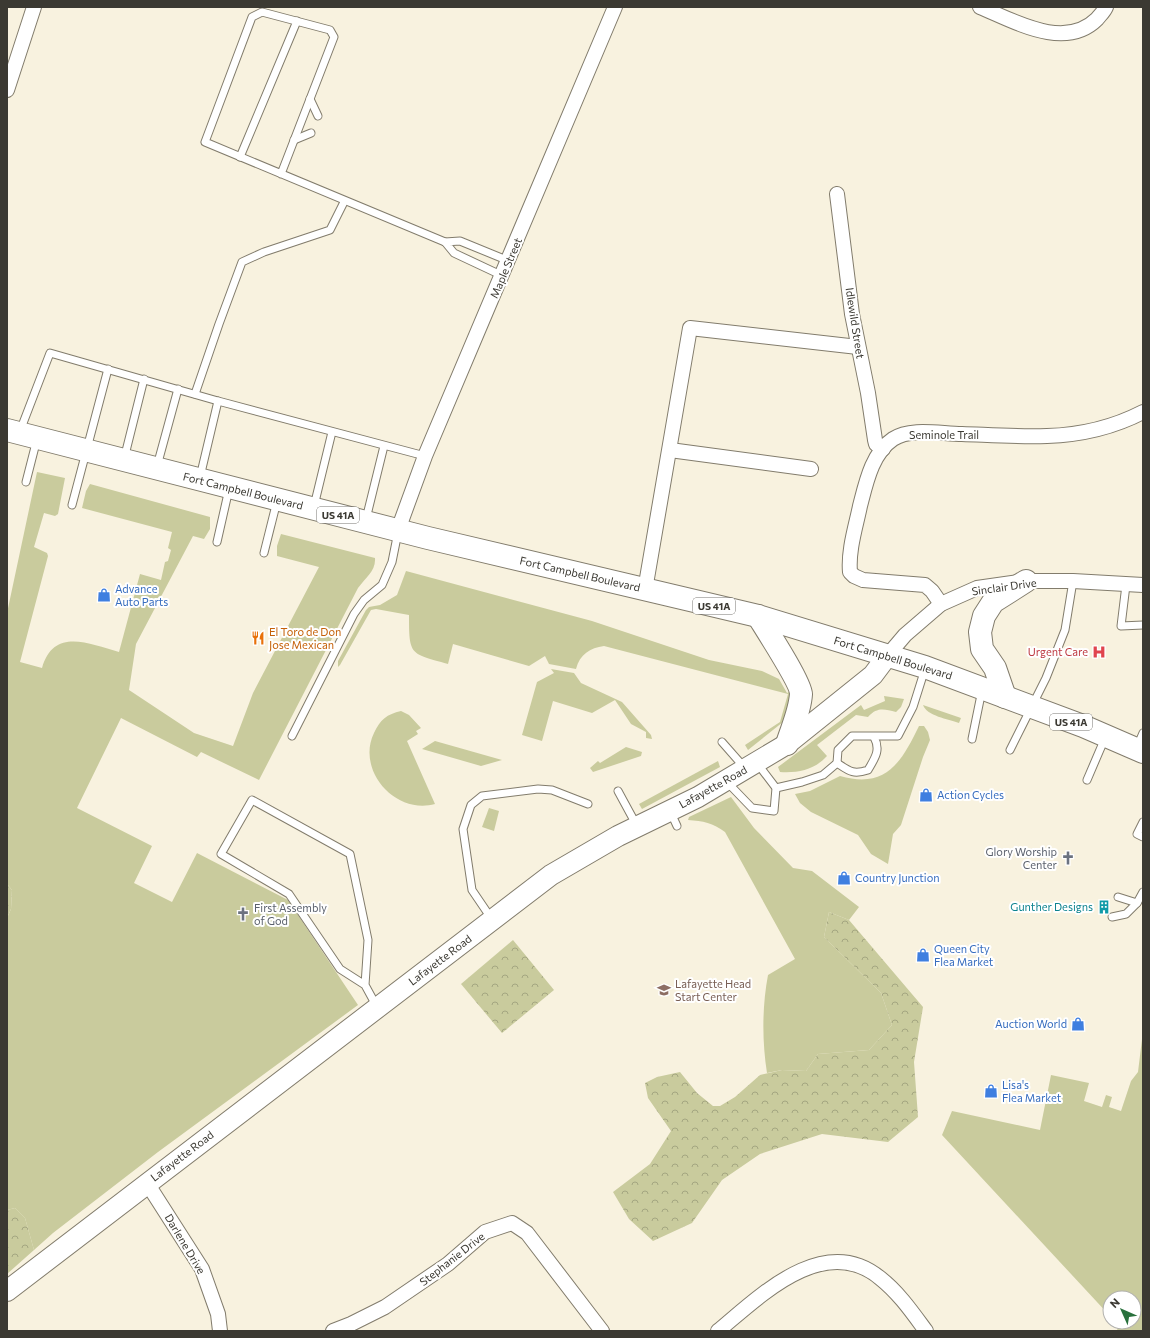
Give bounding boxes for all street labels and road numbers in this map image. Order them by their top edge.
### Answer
street label: Maple Street [487,235,524,300]
street label: Idlewild Street [843,286,868,360]
street label: Seminole Trail [909,428,979,441]
street label: Fort Campbell Boulevard [182,469,304,512]
road number: US 41A [317,507,359,523]
street label: Fort Campbell Boulevard [519,553,642,594]
street label: Sinclair Drive [971,575,1037,597]
road number: US 41A [693,598,735,614]
street label: Fort Campbell Boulevard [832,633,954,682]
road number: US 41A [1050,714,1092,730]
street label: Lafayette Road [677,763,749,811]
street label: Lafayette Road [406,932,474,988]
street label: Lafayette Road [148,1128,216,1184]
street label: Darlene Drive [162,1211,209,1276]
street label: Stephanie Drive [417,1229,487,1288]

